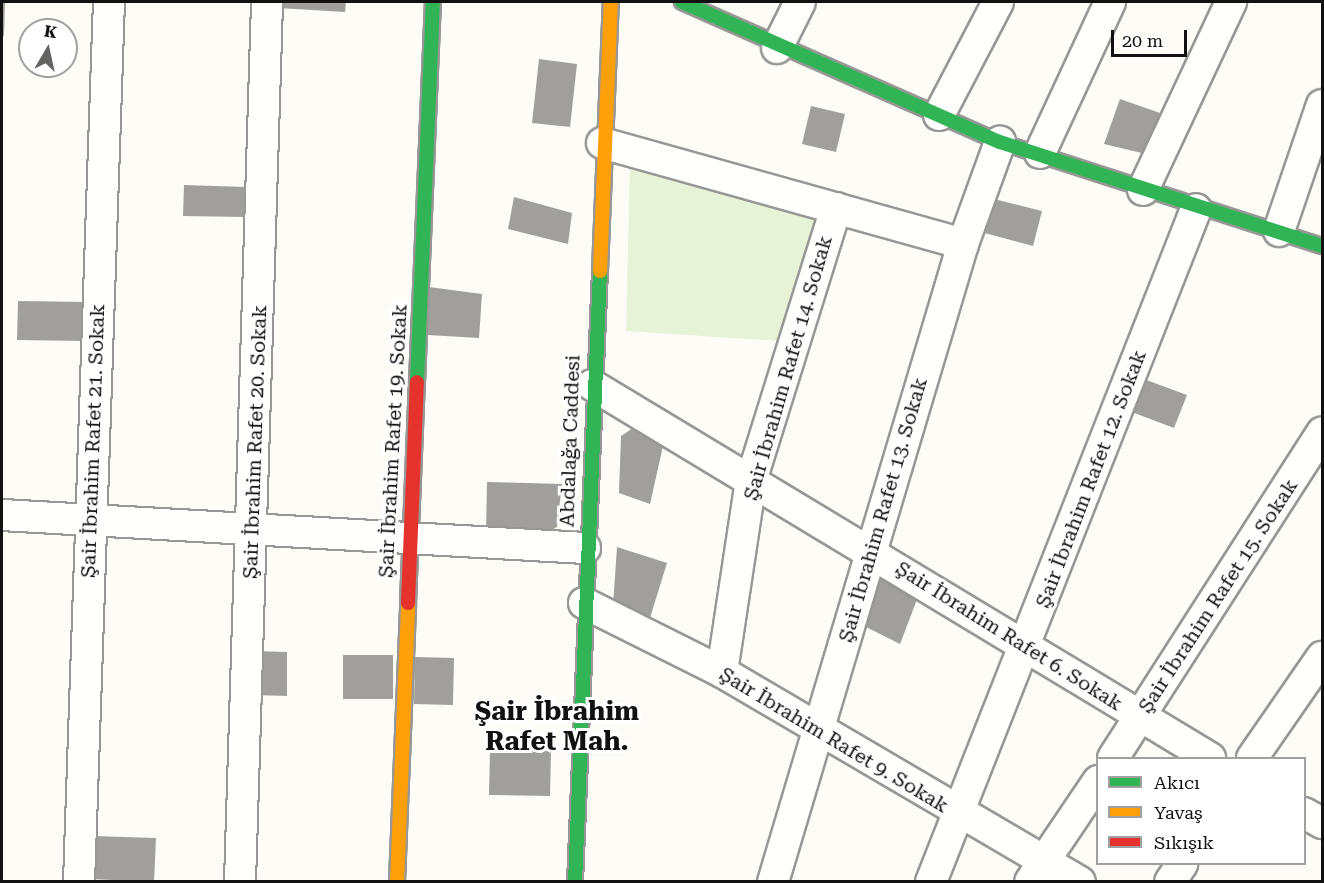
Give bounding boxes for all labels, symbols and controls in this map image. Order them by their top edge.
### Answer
north arrow [18,18,78,78]
scale bar [1114,18,1190,56]
text: K [43,21,58,42]
text: 20 m [1122,30,1163,51]
street label: Şair İbrahim Rafet 14. Sokak [739,233,837,503]
street label: Şair İbrahim Rafet 21. Sokak [76,304,110,578]
street label: Şair İbrahim Rafet 19. Sokak [374,304,412,578]
street label: Şair İbrahim Rafet 20. Sokak [238,305,272,579]
street label: Şair İbrahim Rafet 12. Sokak [1031,347,1151,611]
street label: Abdalağa Caddesi [555,354,585,528]
street label: Şair İbrahim Rafet 13. Sokak [834,375,932,645]
street label: Şair İbrahim Rafet 15. Sokak [1133,475,1303,717]
street label: Şair İbrahim Rafet 6. Sokak [891,556,1127,716]
street label: Şair İbrahim Rafet 9. Sokak [715,662,953,818]
district label: Şair İbrahim Rafet Mah. [475,696,639,758]
legend [1096,757,1306,865]
text: Akıcı [1154,772,1200,793]
text: Yavaş [1154,802,1203,823]
text: Sıkışık [1154,832,1214,853]

